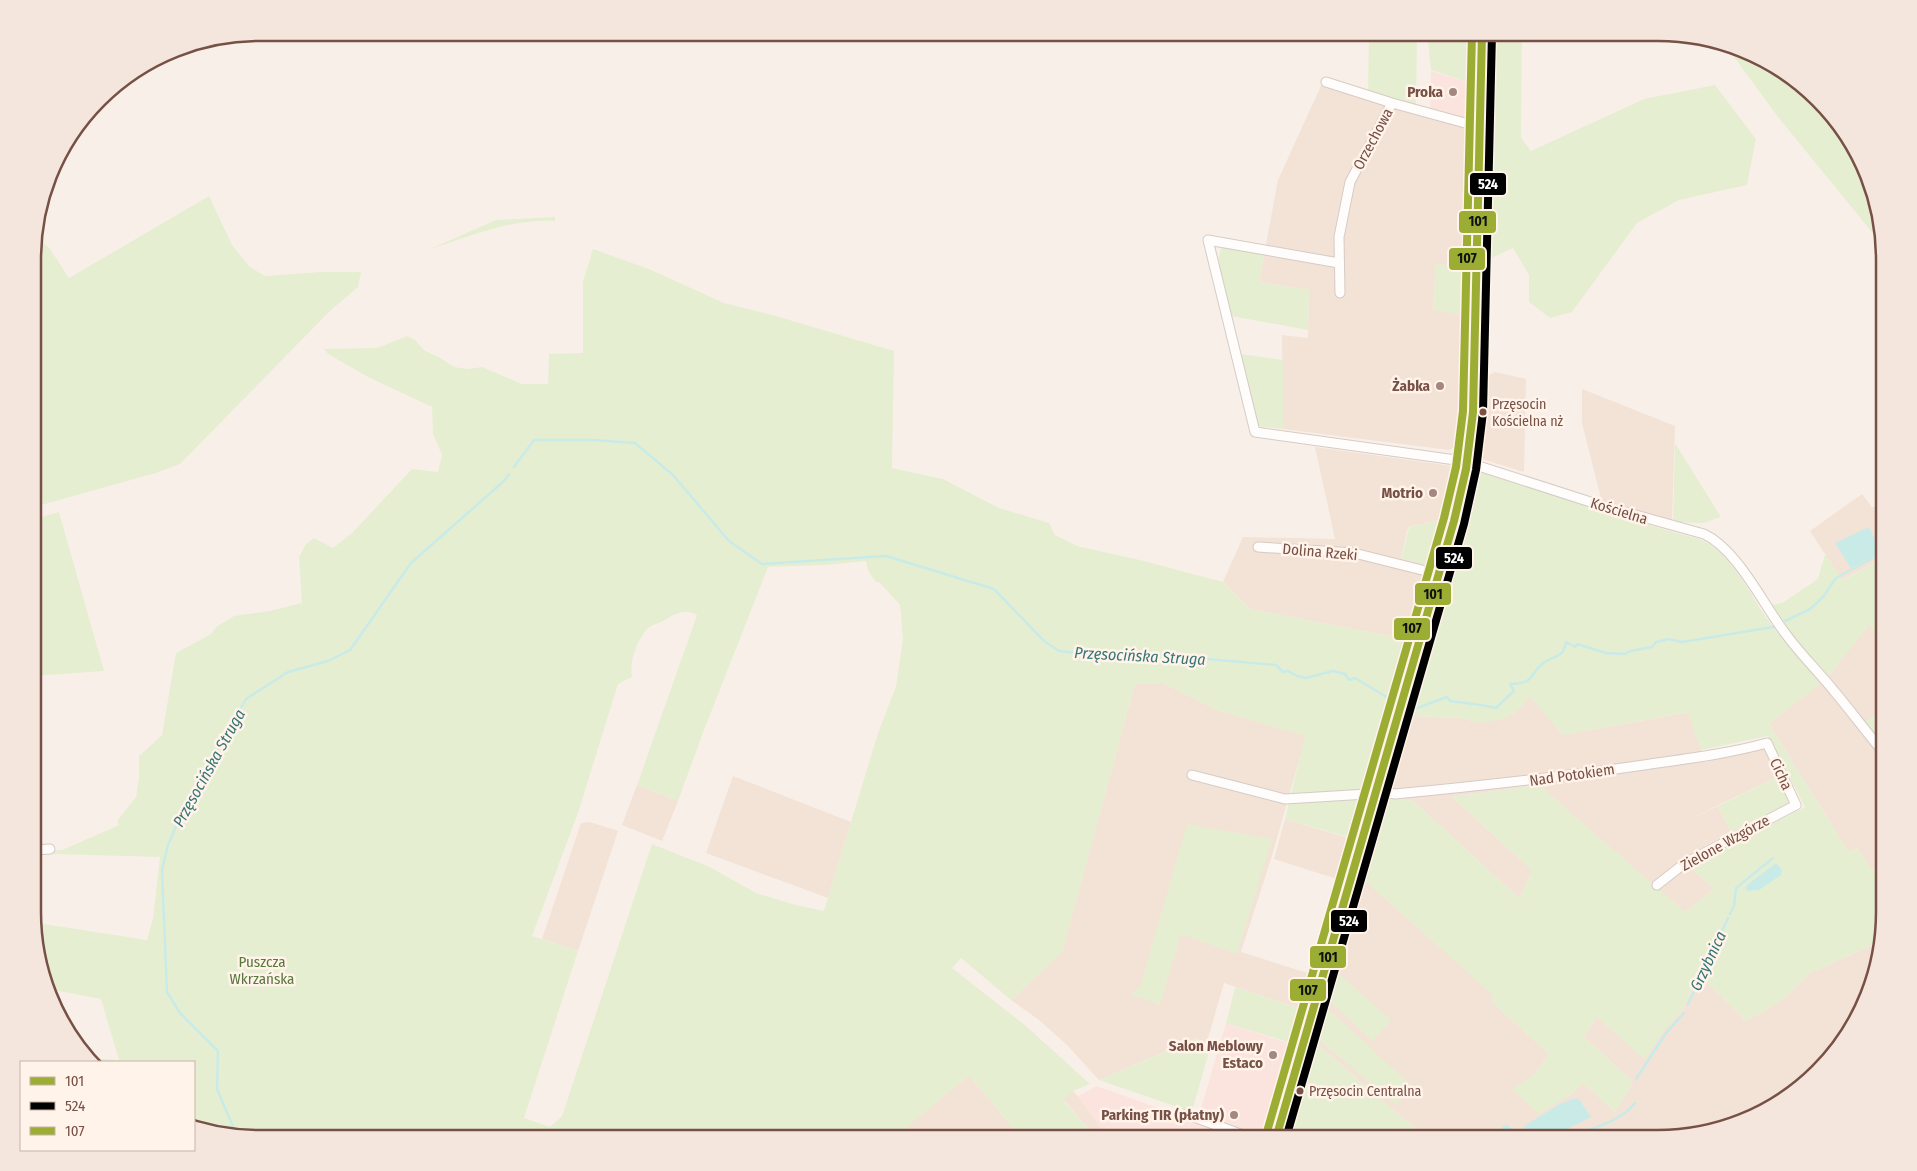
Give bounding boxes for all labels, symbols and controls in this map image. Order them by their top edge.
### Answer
place label: Proka [1407,83,1444,101]
marker: Proka [1447,86,1459,98]
street label: Orzechowa [1349,105,1397,173]
line badge: 524 [1469,172,1507,196]
text: 524 [1478,176,1498,193]
line badge: 101 [1458,210,1497,234]
text: 101 [1468,213,1488,230]
line badge: 107 [1448,247,1486,271]
text: 107 [1457,250,1477,267]
place label: Żabka [1392,377,1431,395]
marker: Żabka [1434,380,1446,392]
place label: Przęsocin Kościelna nż [1492,396,1564,430]
marker: Przęsocin Kościelna nż [1478,407,1488,417]
place label: Motrio [1382,484,1423,502]
marker: Motrio [1427,487,1439,499]
street label: Kościelna [1588,494,1650,528]
street label: Dolina Rzeki [1282,540,1358,564]
line badge: 524 [1435,546,1473,570]
text: 524 [1444,550,1464,567]
line badge: 101 [1414,582,1452,606]
text: 101 [1423,586,1443,603]
line badge: 107 [1393,617,1431,641]
text: 107 [1402,620,1422,637]
water label: Przęsocińska Struga [1074,643,1206,669]
water label: Przęsocińska Struga [169,706,249,830]
street label: Cicha [1766,755,1796,793]
street label: Nad Potokiem [1528,760,1616,790]
street label: Zielone Wzgórze [1677,811,1773,875]
line badge: 524 [1330,909,1368,933]
text: 524 [1339,913,1359,930]
water label: Grzybnica [1686,928,1730,994]
line badge: 101 [1309,945,1347,969]
text: 101 [1318,949,1338,966]
park label: Puszcza Wkrzańska [230,953,294,988]
line badge: 107 [1289,978,1327,1002]
text: 107 [1298,982,1318,999]
place label: Salon Meblowy Estaco [1169,1037,1264,1072]
marker: Salon Meblowy Estaco [1267,1049,1279,1061]
legend [20,1061,195,1151]
text: 101 [65,1072,84,1090]
place label: Przęsocin Centralna [1309,1083,1422,1100]
marker: Przęsocin Centralna [1295,1086,1305,1096]
text: 524 [65,1097,85,1115]
place label: Parking TIR (płatny) [1101,1106,1224,1124]
marker: Parking TIR (płatny) [1228,1109,1240,1121]
text: 107 [65,1122,84,1140]

